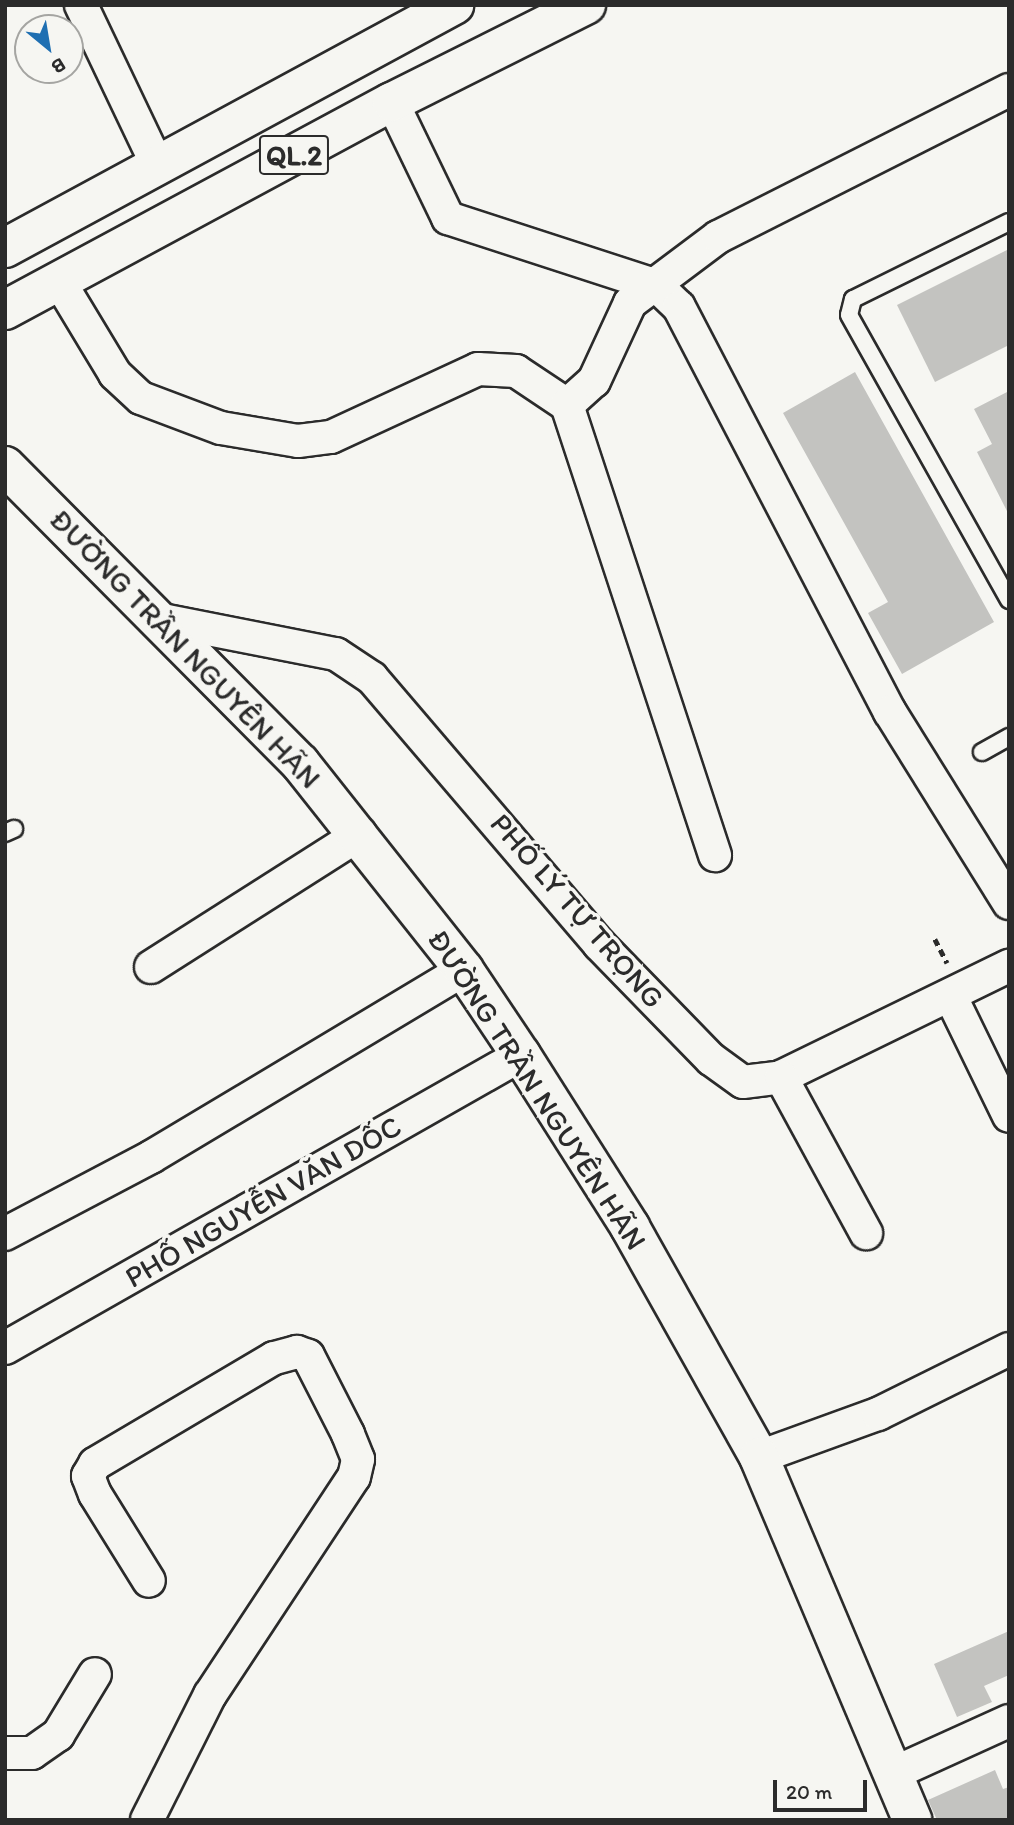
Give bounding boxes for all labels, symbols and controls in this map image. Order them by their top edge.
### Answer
north arrow [14,14,84,84]
text: B [48,53,70,79]
road number: QL.2 [257,130,331,180]
street label: ĐƯỜNG TRẦN NGUYÊN HÃN [42,502,328,796]
street label: PHỐ LÝ TỰ TRỌNG [483,806,671,1016]
street label: ĐƯỜNG TRẦN NGUYÊN HÃN [420,923,654,1257]
street label: PHỐ NGUYỄN VĂN DỐC [119,1108,407,1296]
scale bar [776,1766,870,1810]
text: 20 m [786,1779,832,1804]

